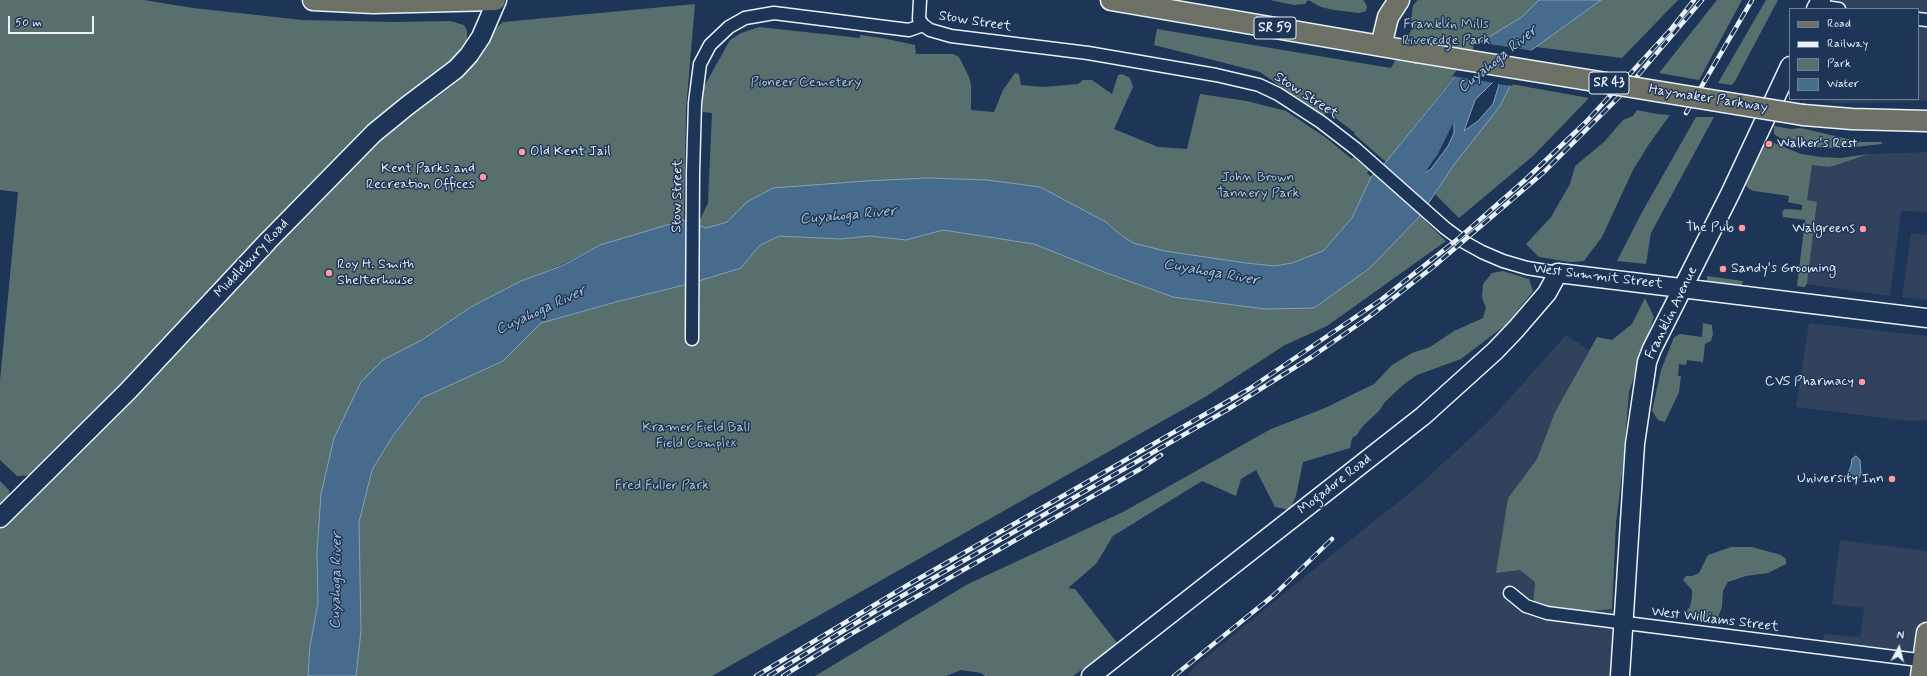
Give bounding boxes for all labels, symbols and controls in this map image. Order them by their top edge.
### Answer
scale bar [10,8,96,34]
street label: Stow Street [937,8,1013,36]
legend [1789,8,1919,100]
text: 50 m [15,15,42,31]
text: Road [1827,16,1851,32]
road number: SR 59 [1254,17,1296,39]
park label: Franklin Mills Riveredge Park [1402,17,1490,50]
water label: Cuyahoga River [1455,22,1541,98]
text: Railway [1827,36,1868,52]
text: Park [1827,56,1851,72]
street label: Stow Street [1271,69,1341,123]
road number: SR 43 [1589,72,1629,94]
park label: Pioneer Cemetery [751,75,861,91]
text: Water [1827,76,1859,92]
street label: Haymaker Parkway [1647,81,1769,117]
place label: Walker's Rest [1777,136,1857,152]
marker: Walker's Rest [1764,139,1774,149]
place label: Old Kent Jail [530,144,611,160]
marker: Old Kent Jail [517,147,527,157]
street label: Stow Street [669,159,687,233]
place label: Kent Parks and Recreation Offices [366,161,475,194]
park label: John Brown Tannery Park [1217,170,1299,202]
marker: Kent Parks and Recreation Offices [478,172,488,182]
water label: Cuyahoga River [799,203,897,229]
street label: Middlebury Road [211,216,293,302]
place label: The Pub [1686,220,1734,236]
place label: Walgreens [1792,221,1855,237]
marker: The Pub [1737,223,1747,233]
marker: Walgreens [1858,224,1868,234]
water label: Cuyahoga River [1162,256,1260,290]
place label: Roy H. Smith Shelterhouse [337,257,414,290]
street label: West Summit Street [1532,261,1664,293]
place label: Sandy's Grooming [1731,261,1836,277]
street label: Franklin Avenue [1642,264,1702,362]
marker: Sandy's Grooming [1718,264,1728,274]
marker: Roy H. Smith Shelterhouse [324,268,334,278]
water label: Cuyahoga River [493,282,589,340]
place label: CVS Pharmacy [1765,374,1854,390]
marker: CVS Pharmacy [1857,377,1867,387]
park label: Kramer Field Ball Field Complex [642,420,750,452]
street label: Mogadore Road [1295,451,1375,519]
place label: University Inn [1797,471,1884,487]
marker: University Inn [1887,474,1897,484]
park label: Fred Fuller Park [615,478,709,494]
water label: Cuyahoga River [327,532,347,630]
street label: West Williams Street [1650,604,1780,636]
north arrow [1879,628,1919,668]
text: N [1896,629,1905,643]

